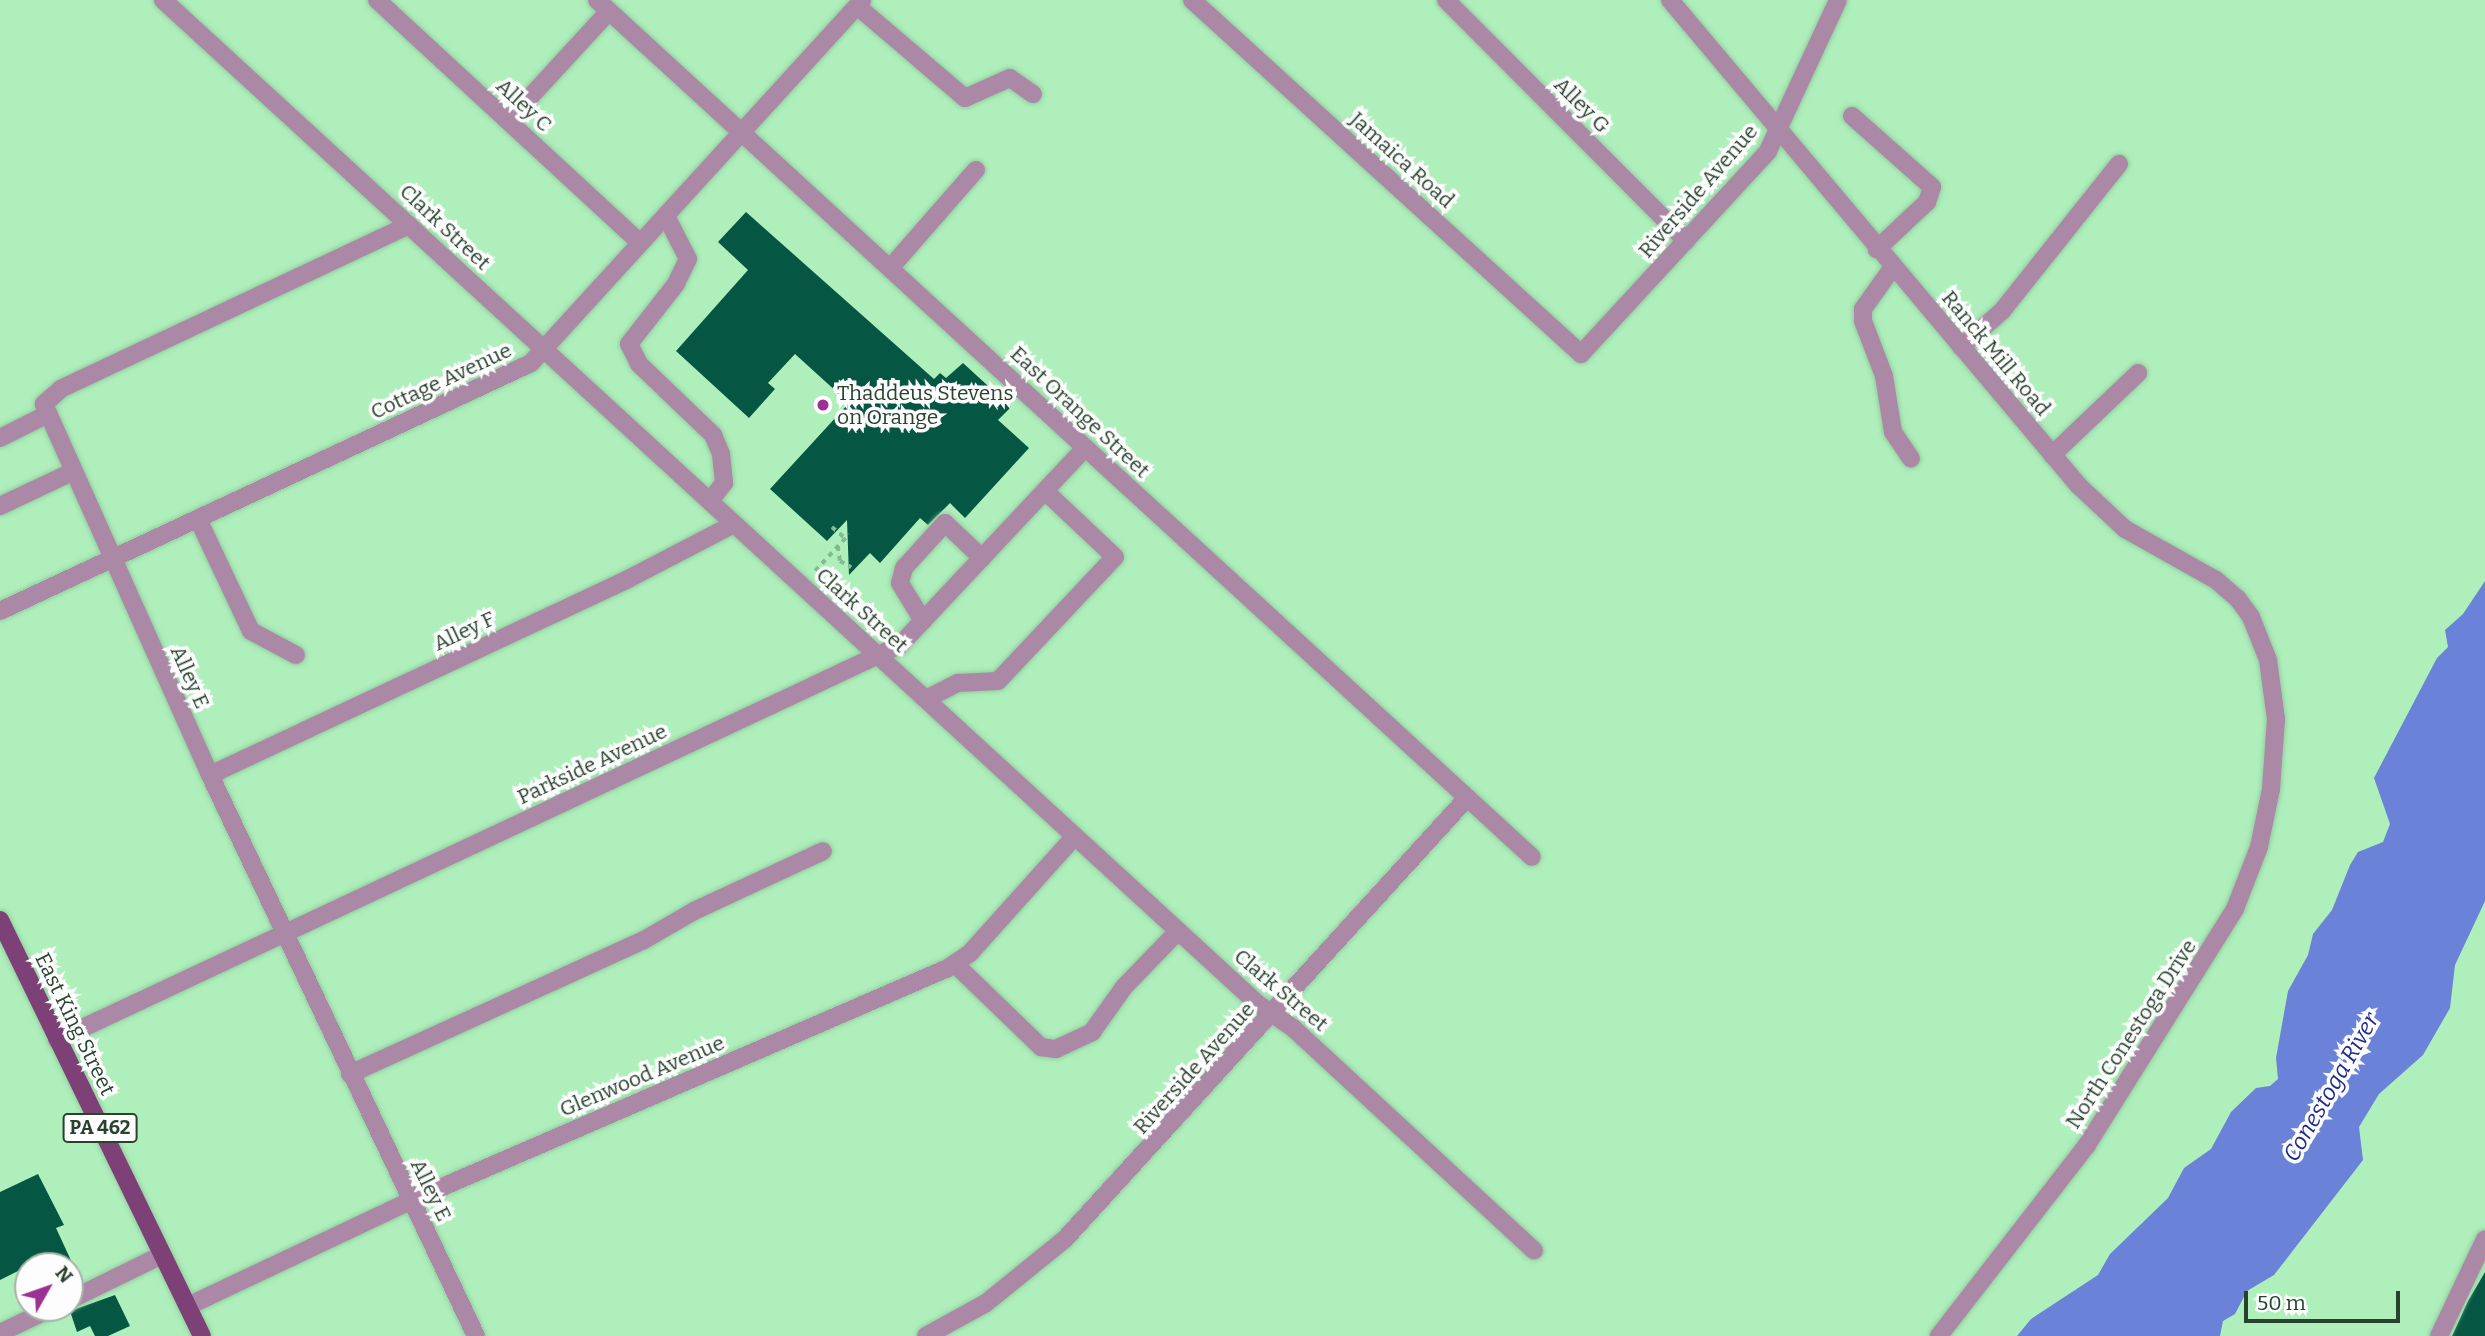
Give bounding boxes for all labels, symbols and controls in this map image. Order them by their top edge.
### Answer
street label: Alley G [1549,72,1615,138]
street label: Alley C [491,73,557,137]
street label: Jamaica Road [1345,107,1459,213]
street label: Riverside Avenue [1633,119,1763,263]
street label: Clark Street [395,179,495,275]
street label: Ranck Mill Road [1936,285,2056,421]
street label: Cottage Avenue [367,337,515,425]
street label: East Orange Street [1005,341,1155,483]
place label: Thaddeus Stevens on Orange [837,380,1013,430]
marker: Thaddeus Stevens on Orange [815,397,831,413]
street label: Clark Street [811,562,913,658]
street label: Alley F [429,606,499,656]
street label: Alley E [165,642,215,712]
street label: Parkside Avenue [513,718,671,810]
street label: North Conestoga Drive [2060,935,2202,1133]
street label: Clark Street [1229,944,1333,1036]
street label: East King Street [30,949,120,1099]
street label: Riverside Avenue [1128,997,1260,1139]
water label: Conestoga River [2277,1008,2385,1166]
street label: Glenwood Avenue [556,1030,728,1122]
road number: PA 462 [62,1112,138,1144]
street label: Alley E [405,1155,457,1225]
north arrow [14,1252,84,1322]
text: N [50,1261,77,1287]
scale bar [2247,1276,2403,1320]
text: 50 m [2257,1290,2306,1316]

